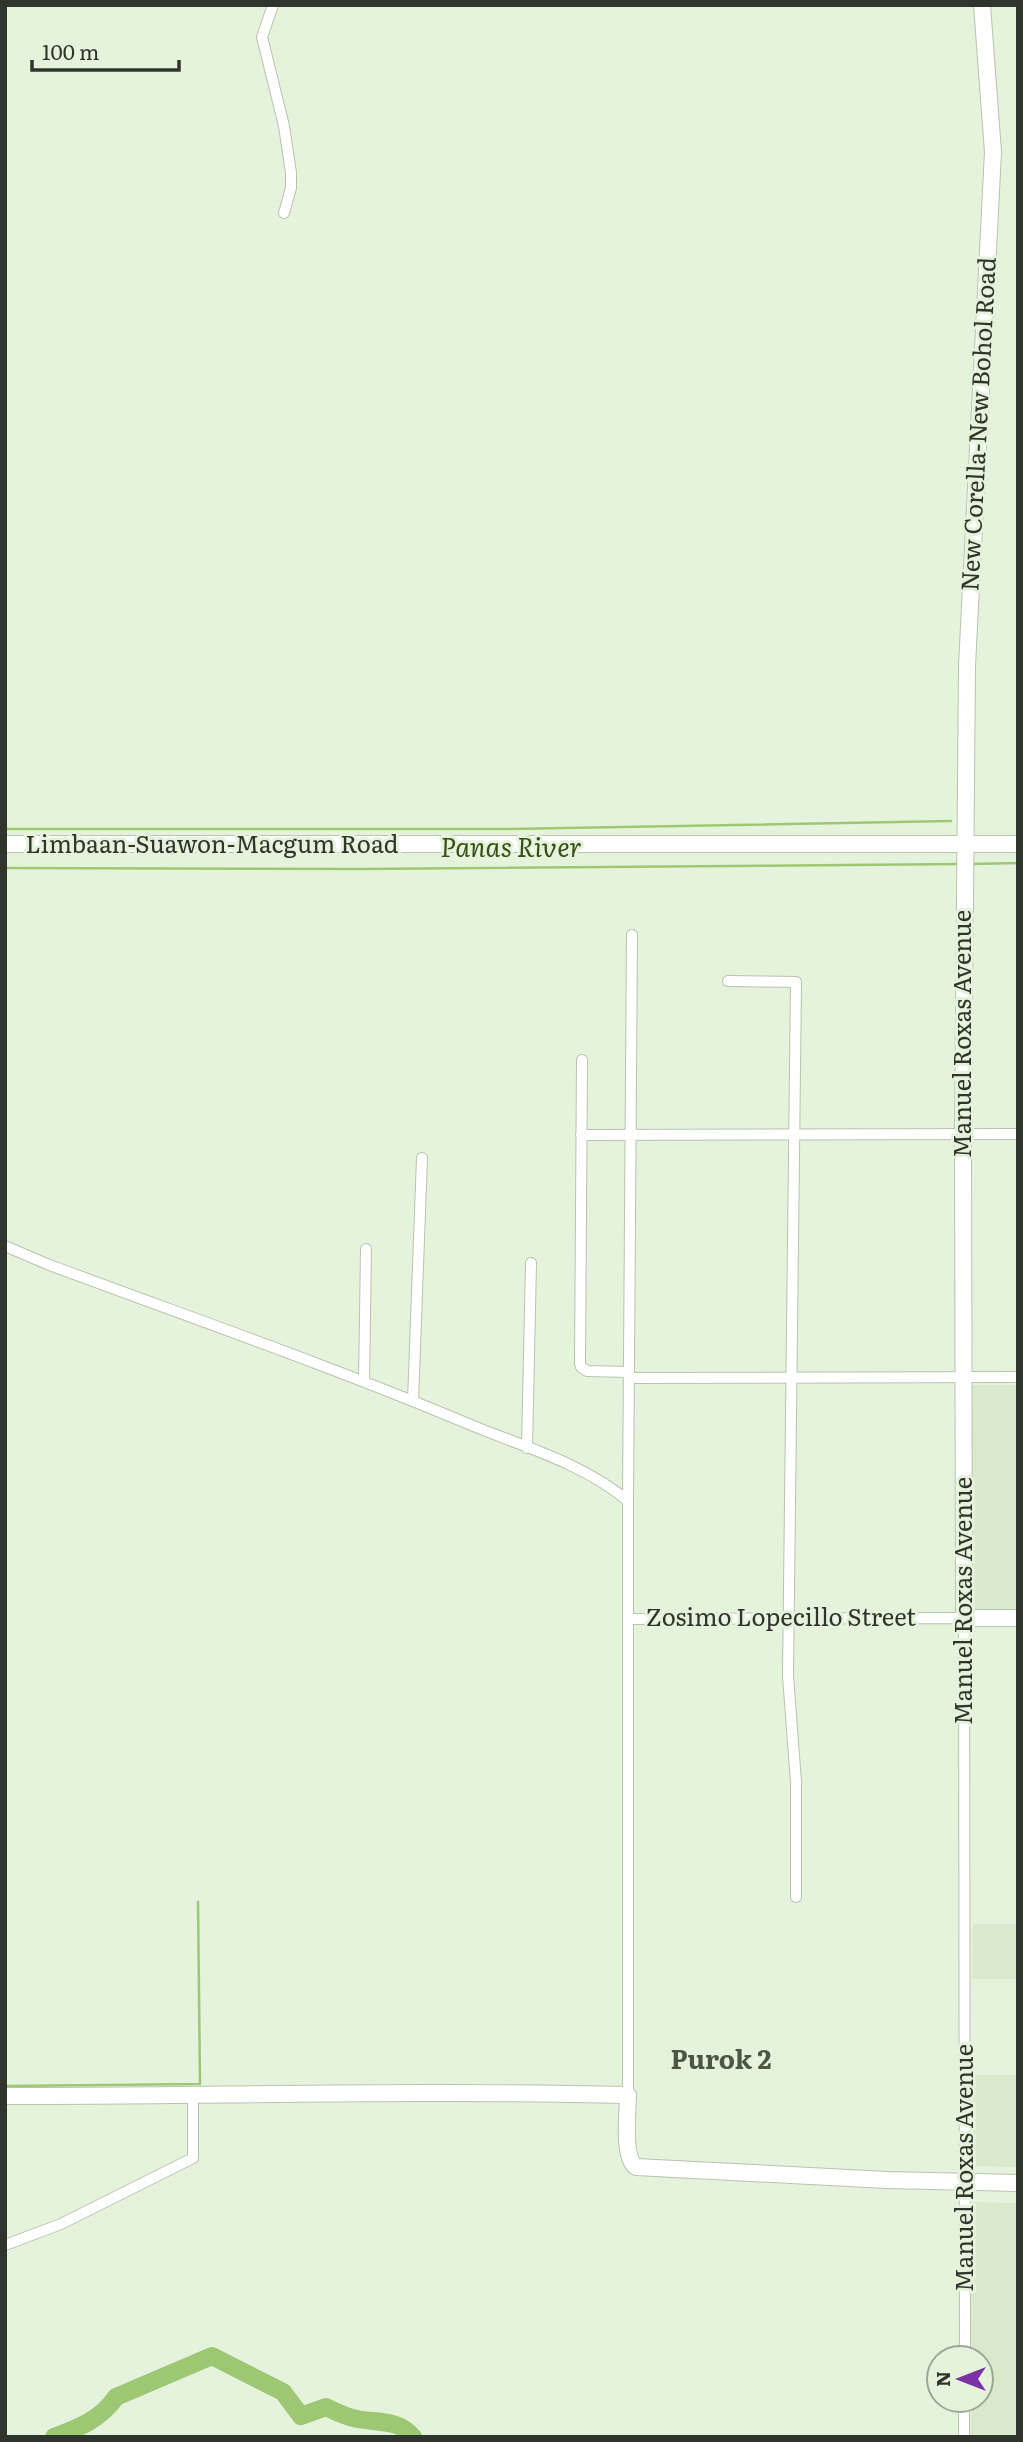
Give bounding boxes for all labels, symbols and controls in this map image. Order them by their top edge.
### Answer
scale bar [32,28,178,72]
text: 100 m [42,35,99,66]
street label: New Corella-New Bohol Road [950,256,1003,592]
street label: Limbaan-Suawon-Macgum Road [26,825,399,860]
water label: Panas River [440,826,582,865]
street label: Manuel Roxas Avenue [943,910,978,1158]
street label: Manuel Roxas Avenue [944,1477,979,1725]
street label: Zosimo Lopecillo Street [646,1598,916,1633]
district label: Purok 2 [670,2038,772,2077]
street label: Manuel Roxas Avenue [945,2044,980,2292]
north arrow [925,2344,995,2414]
text: N [928,2371,956,2387]

